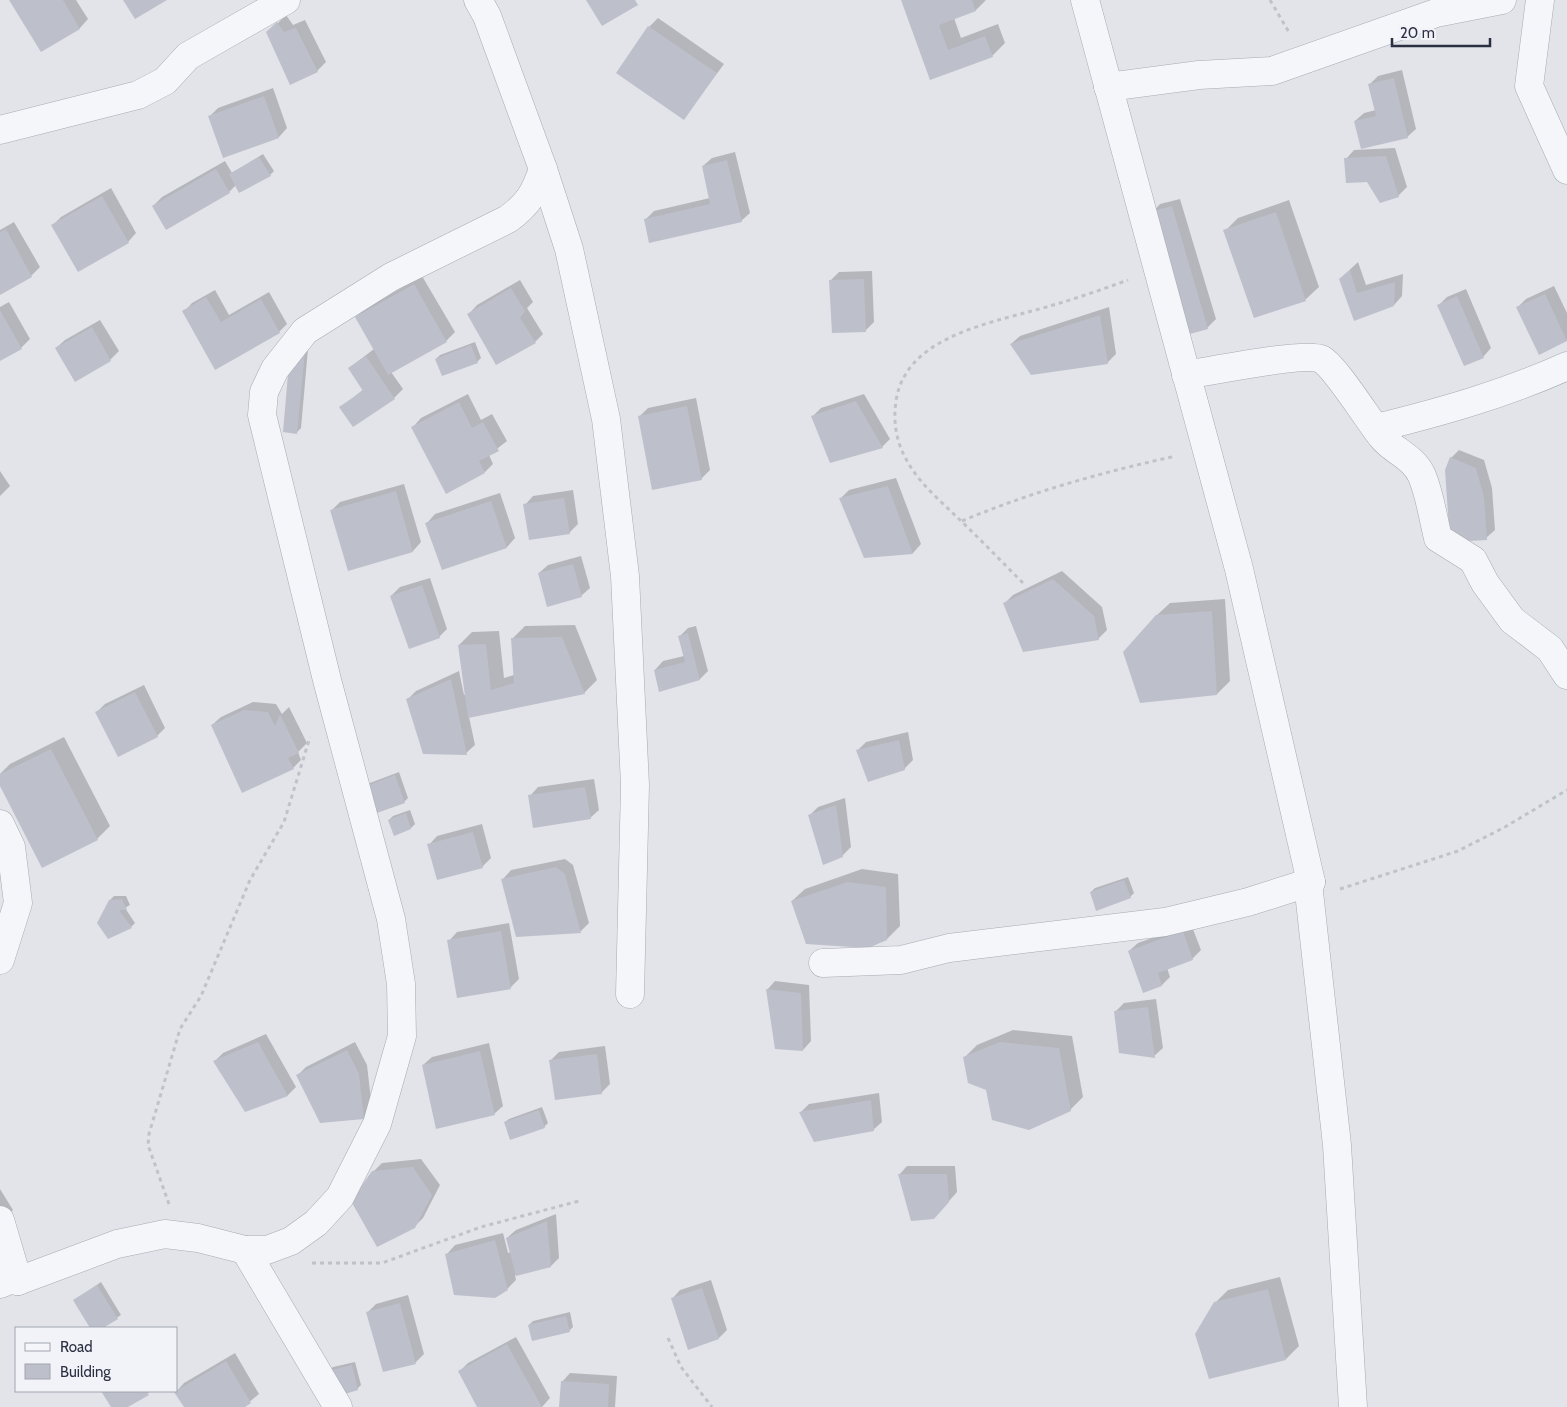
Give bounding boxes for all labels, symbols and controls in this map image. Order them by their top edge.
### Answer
scale bar [1392,15,1490,47]
text: 20 m [1400,24,1435,42]
legend [15,1327,178,1392]
text: Road [60,1338,93,1356]
text: Building [60,1363,111,1381]

